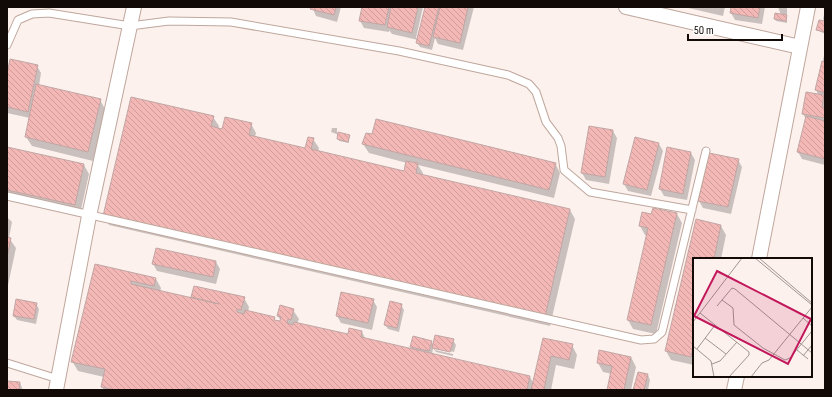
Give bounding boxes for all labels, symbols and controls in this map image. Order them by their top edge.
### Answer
scale bar [688,16,782,42]
text: 50 m [694,23,714,38]
inset map [693,258,812,377]

